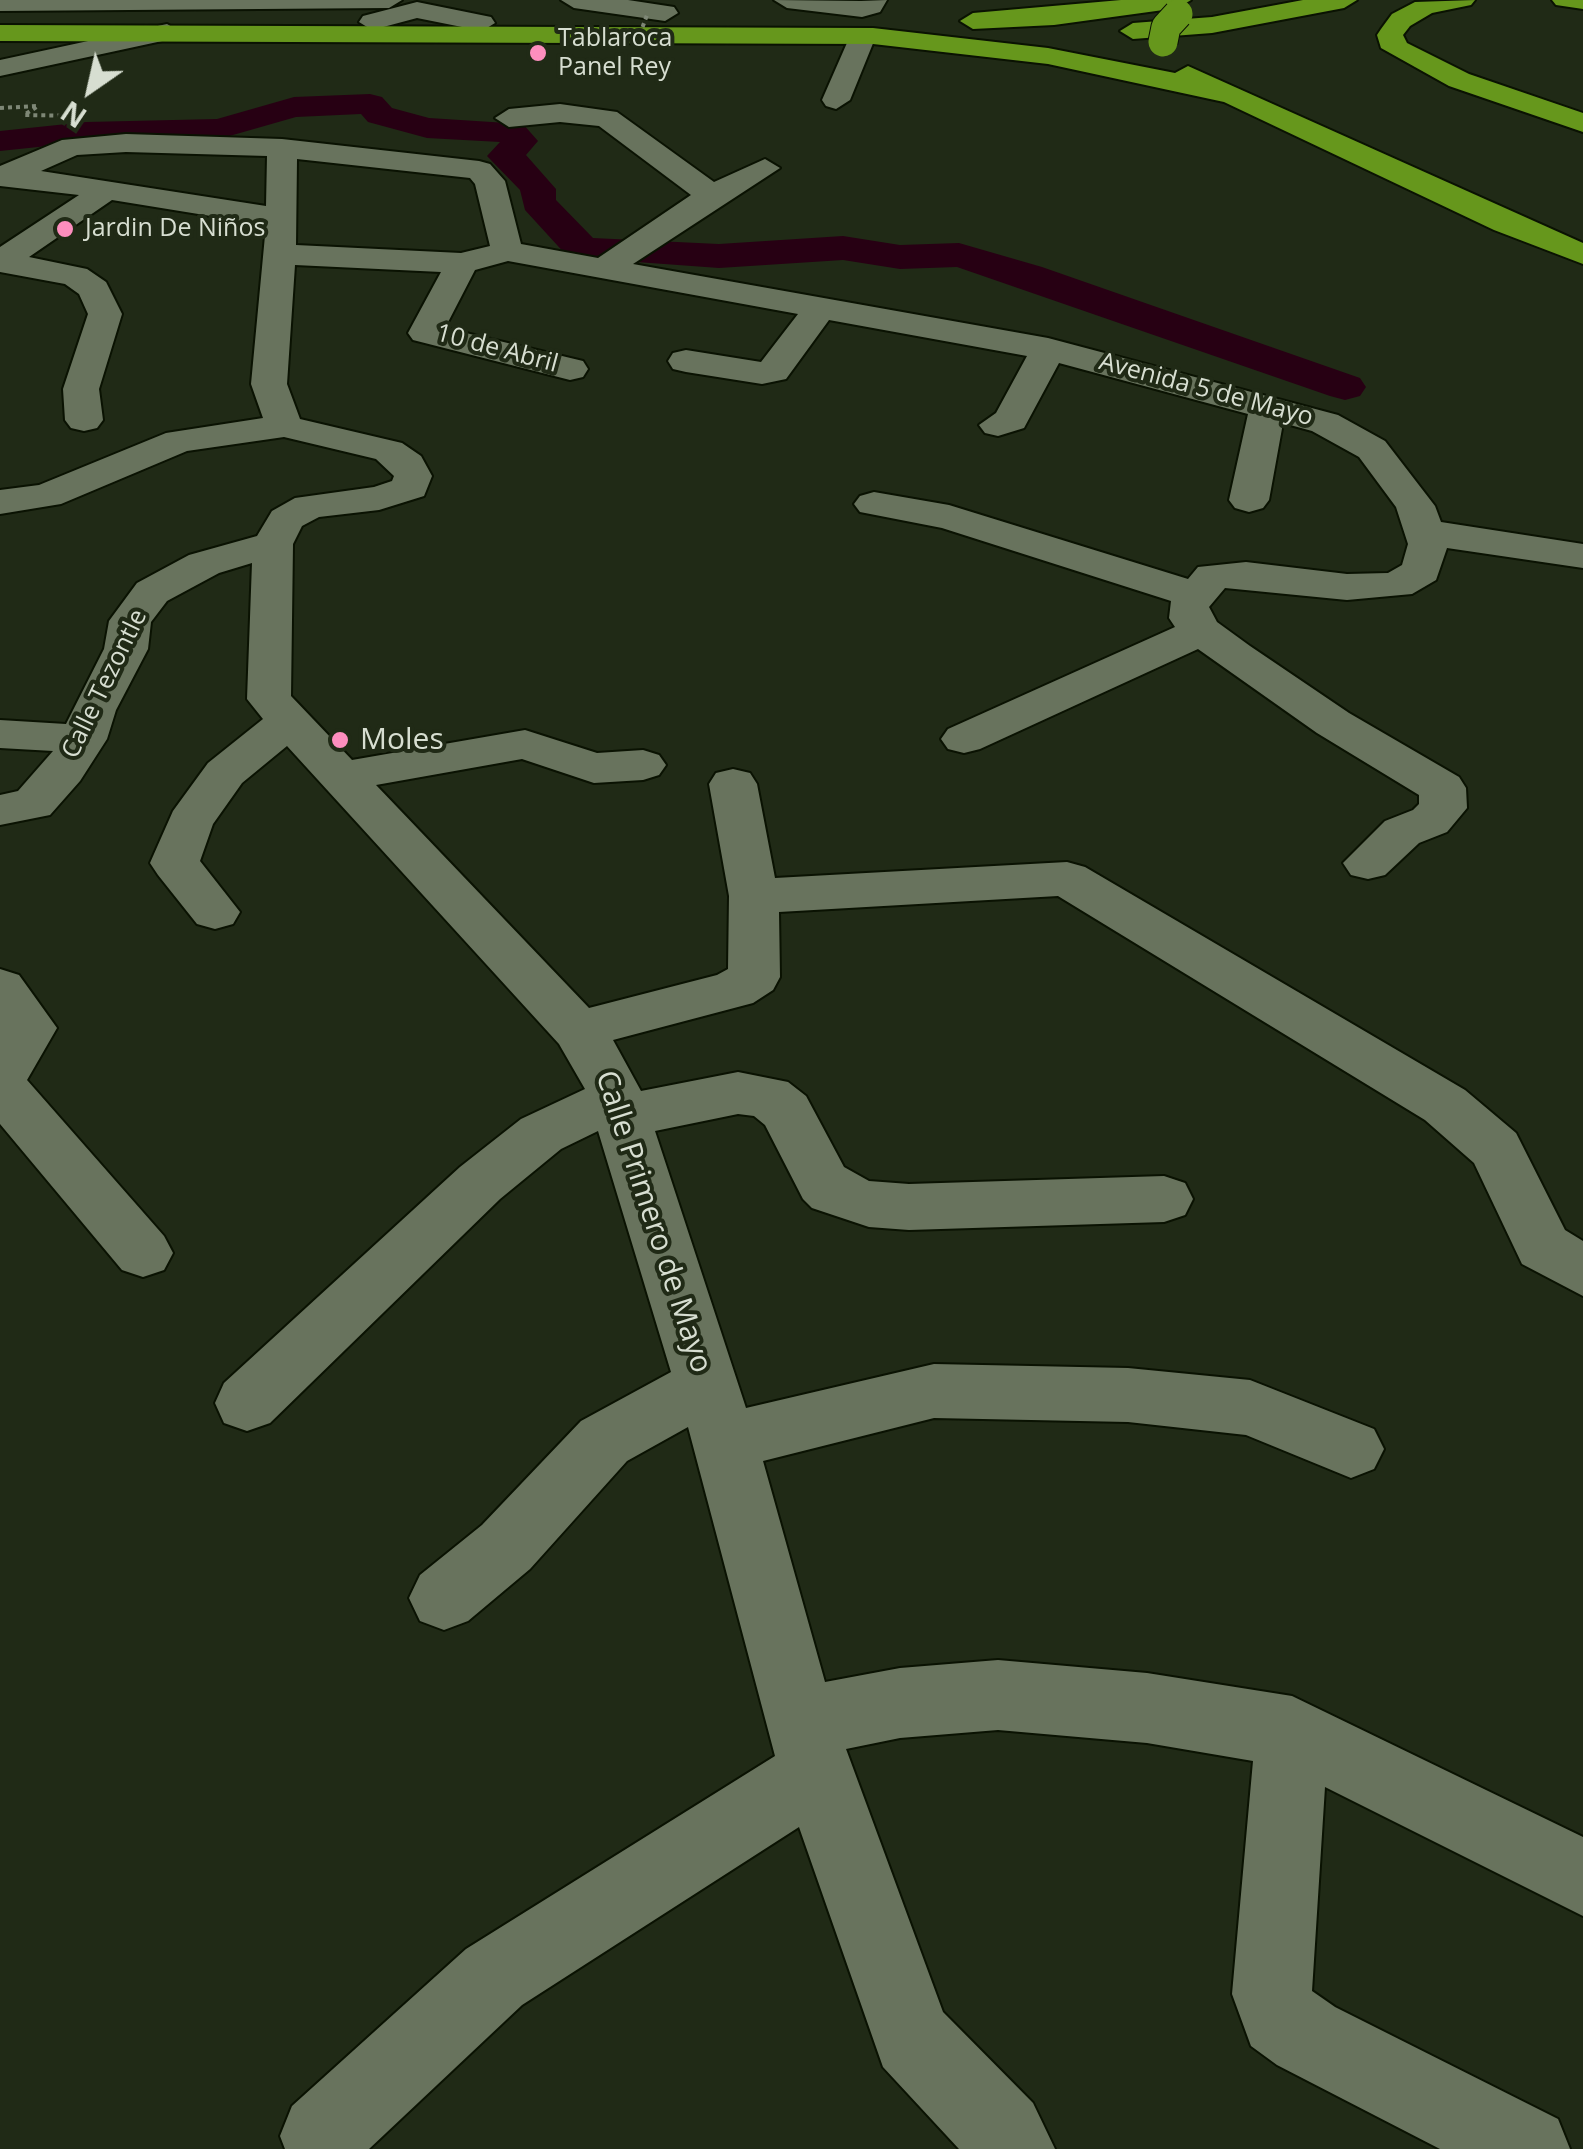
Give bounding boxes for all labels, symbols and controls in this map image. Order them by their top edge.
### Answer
place label: Tablaroca Panel Rey [558,24,672,83]
north arrow [40,40,140,140]
marker: Tablaroca Panel Rey [527,42,549,64]
text: N [53,93,93,137]
place label: Jardin De Niños [85,214,265,244]
marker: Jardin De Niños [54,218,76,240]
street label: 10 de Abril [433,318,561,380]
street label: Avenida 5 de Mayo [1096,347,1316,433]
street label: Calle Tezontle [56,605,154,763]
place label: Moles [360,722,444,758]
marker: Moles [329,729,351,751]
street label: Calle Primero de Mayo [587,1066,719,1378]

